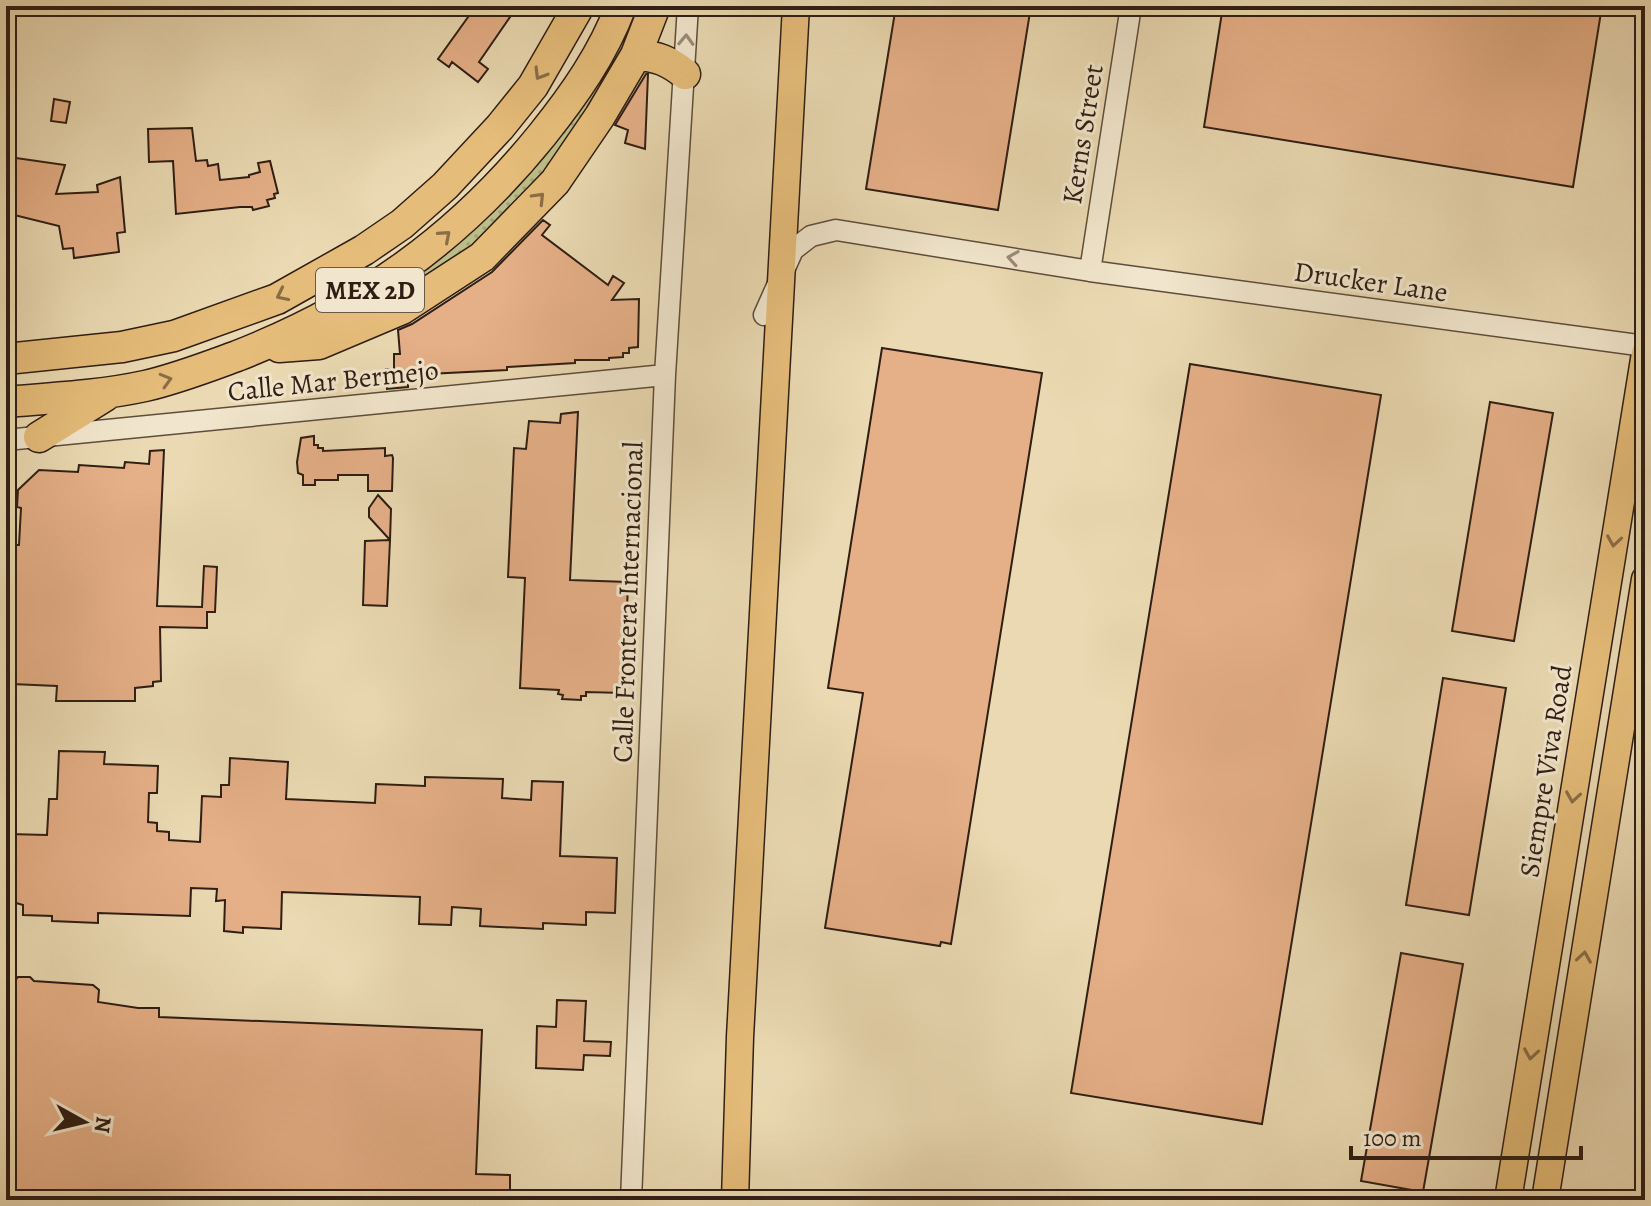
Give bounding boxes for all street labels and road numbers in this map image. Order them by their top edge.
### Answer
street label: Kerns Street [1053,62,1113,207]
street label: Drucker Lane [1292,252,1450,312]
road number: MEX 2D [316,268,424,312]
street label: Calle Mar Bermejo [226,351,440,411]
street label: Calle Frontera Internacional [603,440,653,763]
street label: Siempre Viva Road [1510,661,1582,880]

